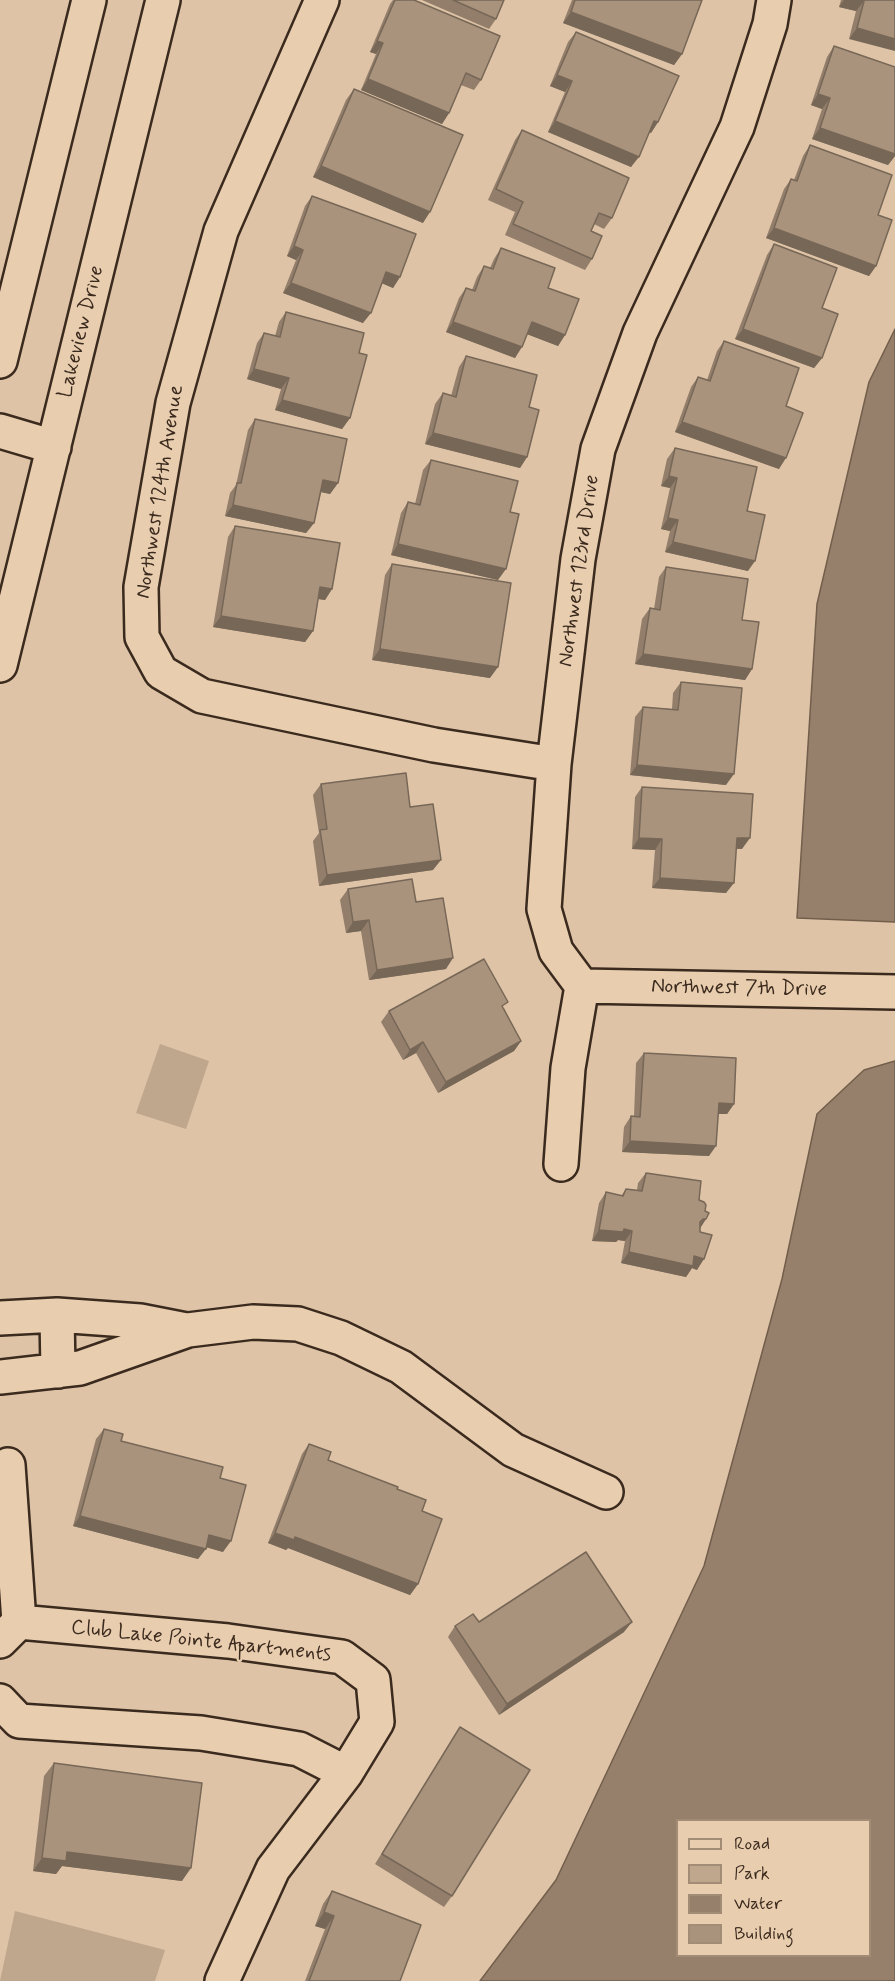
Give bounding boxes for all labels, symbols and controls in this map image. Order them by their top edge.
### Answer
street label: Lakeview Drive [53,263,111,401]
street label: Northwest 124th Avenue [132,383,190,601]
street label: Northwest 123rd Drive [554,473,606,669]
street label: Northwest 7th Drive [651,975,827,1003]
street label: Club Lake Pointe Apartments [70,1616,332,1668]
legend [676,1819,871,1957]
text: Road [734,1832,770,1856]
text: Park [734,1862,770,1886]
text: Water [734,1892,782,1916]
text: Building [734,1922,794,1946]

